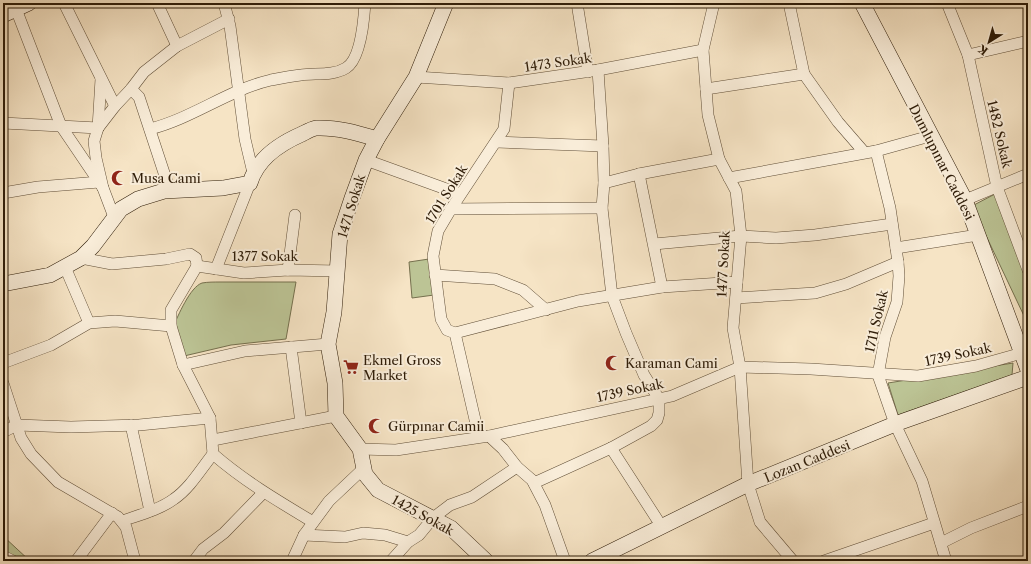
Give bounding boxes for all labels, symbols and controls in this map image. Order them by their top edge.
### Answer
north arrow [969,22,1009,62]
text: K [974,41,991,58]
street label: 1473 Sokak [524,49,593,75]
street label: 1482 Sokak [984,99,1016,170]
street label: Dumlupınar Caddesi [906,101,978,223]
street label: 1701 Sokak [422,161,471,226]
mosque icon: Musa Cami [110,169,128,187]
place label: Musa Cami [131,170,201,186]
street label: 1471 Sokak [334,172,368,240]
street label: 1477 Sokak [713,230,733,298]
street label: 1377 Sokak [232,248,299,264]
street label: 1711 Sokak [861,288,891,354]
street label: 1739 Sokak [923,339,993,369]
place label: Ekmel Gross Market [363,352,442,383]
mosque icon: Karaman Cami [604,354,622,372]
place label: Karaman Cami [625,355,718,371]
supermarket icon: Ekmel Gross Market [342,358,360,376]
street label: 1739 Sokak [595,375,665,405]
mosque icon: Gürpınar Camii [367,417,385,435]
place label: Gürpınar Camii [388,418,484,434]
street label: Lozan Caddesi [762,436,852,486]
street label: 1425 Sokak [389,491,457,539]

